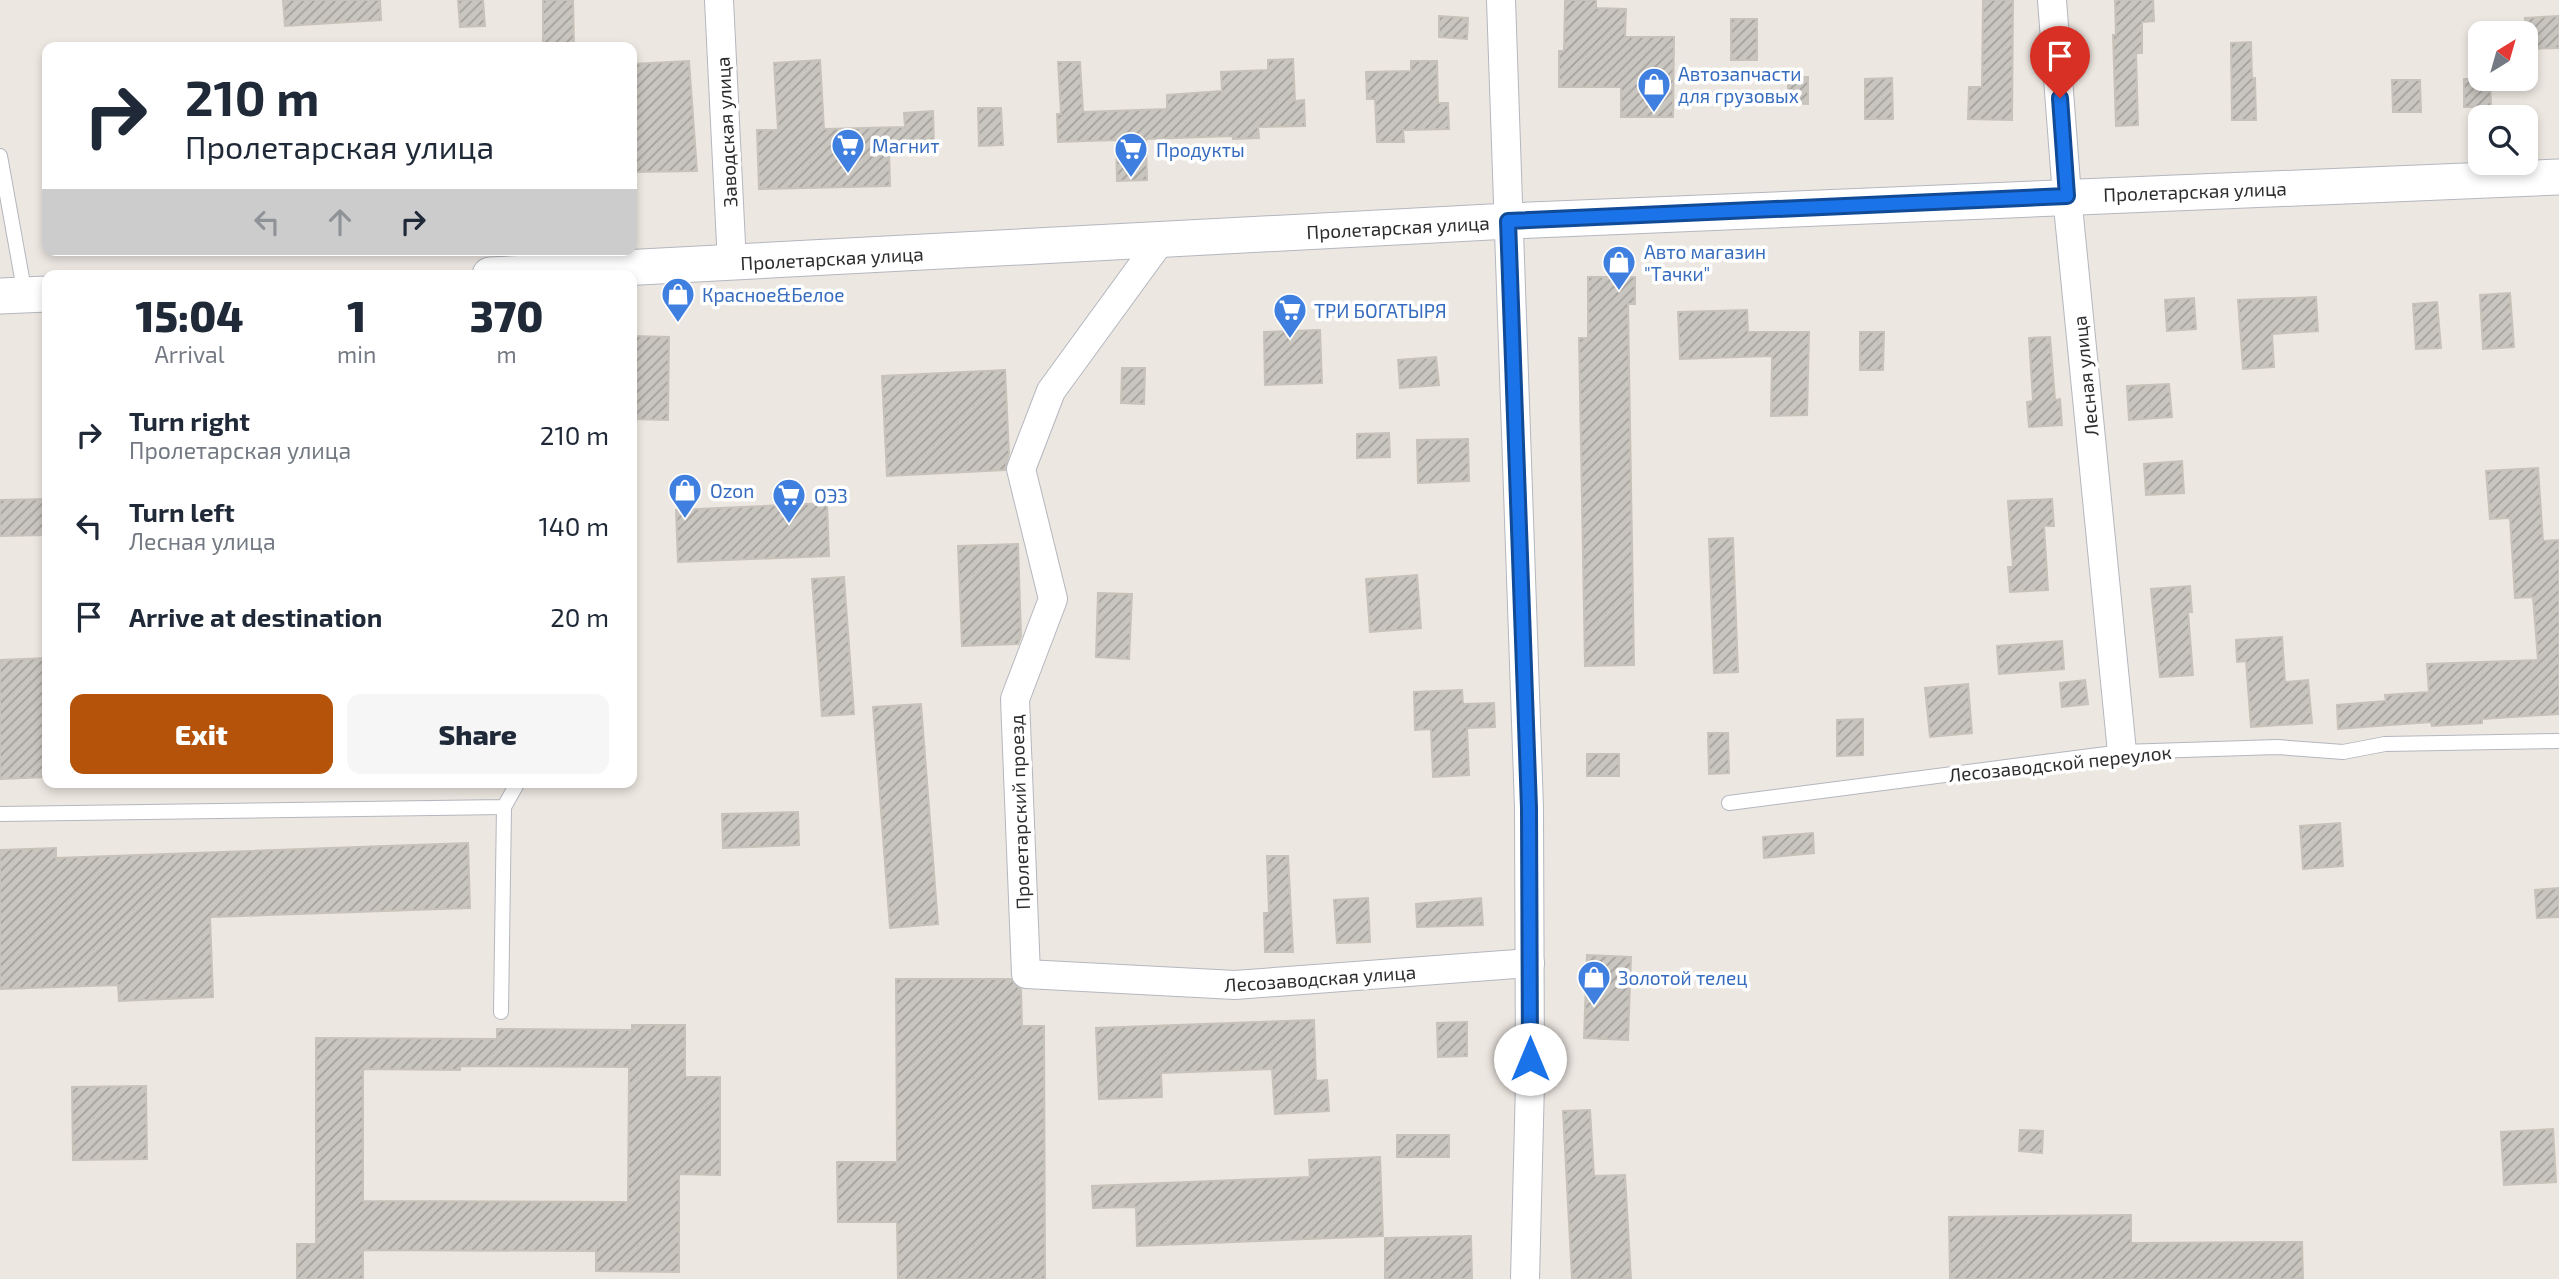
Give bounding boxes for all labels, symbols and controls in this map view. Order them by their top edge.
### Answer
north arrow [2468,21,2538,91]
map controls [2468,21,2538,175]
pin [2030,26,2090,98]
icon: arrive [2041,37,2079,75]
street label: Заводская улица [711,56,742,208]
place label: Автозапчасти для грузовых [1678,62,1801,108]
shop icon: Автозапчасти для грузовых [1635,65,1673,114]
text: 210 m [185,67,319,126]
icon: right [70,70,161,161]
button: search [2468,105,2538,175]
supermarket icon: Магнит [829,126,867,175]
text: Пролетарская улица [185,127,494,165]
supermarket icon: Продукты [1112,130,1150,179]
place label: Магнит [872,134,939,157]
place label: Продукты [1156,138,1245,162]
street label: Пролетарская улица [2103,176,2287,207]
icon: left [248,203,286,241]
icon: ahead [321,203,359,241]
icon: right [394,203,432,241]
street label: Пролетарская улица [1306,211,1490,244]
place label: Авто магазин "Тачки" [1644,240,1766,285]
street label: Пролетарская улица [740,242,924,275]
shop icon: Авто магазин "Тачки" [1600,243,1638,292]
shop icon: Красное&Белое [659,275,697,324]
place label: Красное&Белое [702,283,845,306]
text: 15:04 [135,290,244,340]
text: 1 [347,290,366,340]
text: 370 [470,290,544,340]
supermarket icon: ТРИ БОГАТЫРЯ [1271,291,1309,340]
place label: ТРИ БОГАТЫРЯ [1314,299,1447,322]
street label: Лесная улица [2067,314,2104,437]
text: Arrival [155,340,225,368]
text: min [337,340,376,368]
text: m [497,340,517,368]
text: Turn right [129,405,250,436]
icon: right [70,416,108,454]
text: 210 m [540,419,609,450]
text: Пролетарская улица [129,436,351,464]
shop icon: Ozon [666,471,704,520]
supermarket icon: ОЭЗ [770,476,808,525]
place label: Ozon [710,479,754,502]
place label: ОЭЗ [814,484,848,507]
text: Turn left [129,496,235,527]
icon: left [70,507,108,545]
text: 140 m [538,510,609,541]
text: Лесная улица [129,527,276,555]
icon: arrive [70,598,108,636]
text: Arrive at destination [129,601,382,632]
text: 20 m [550,601,609,632]
button: Exit [70,694,333,774]
button: Share [347,694,609,774]
street label: Пролетарский проезд [1004,714,1034,910]
street label: Лесозаводской переулок [1947,740,2173,787]
shop icon: Золотой телец [1575,958,1613,1007]
street label: Лесозаводская улица [1223,960,1417,997]
place label: Золотой телец [1618,966,1748,989]
position arrow [1493,1022,1567,1096]

